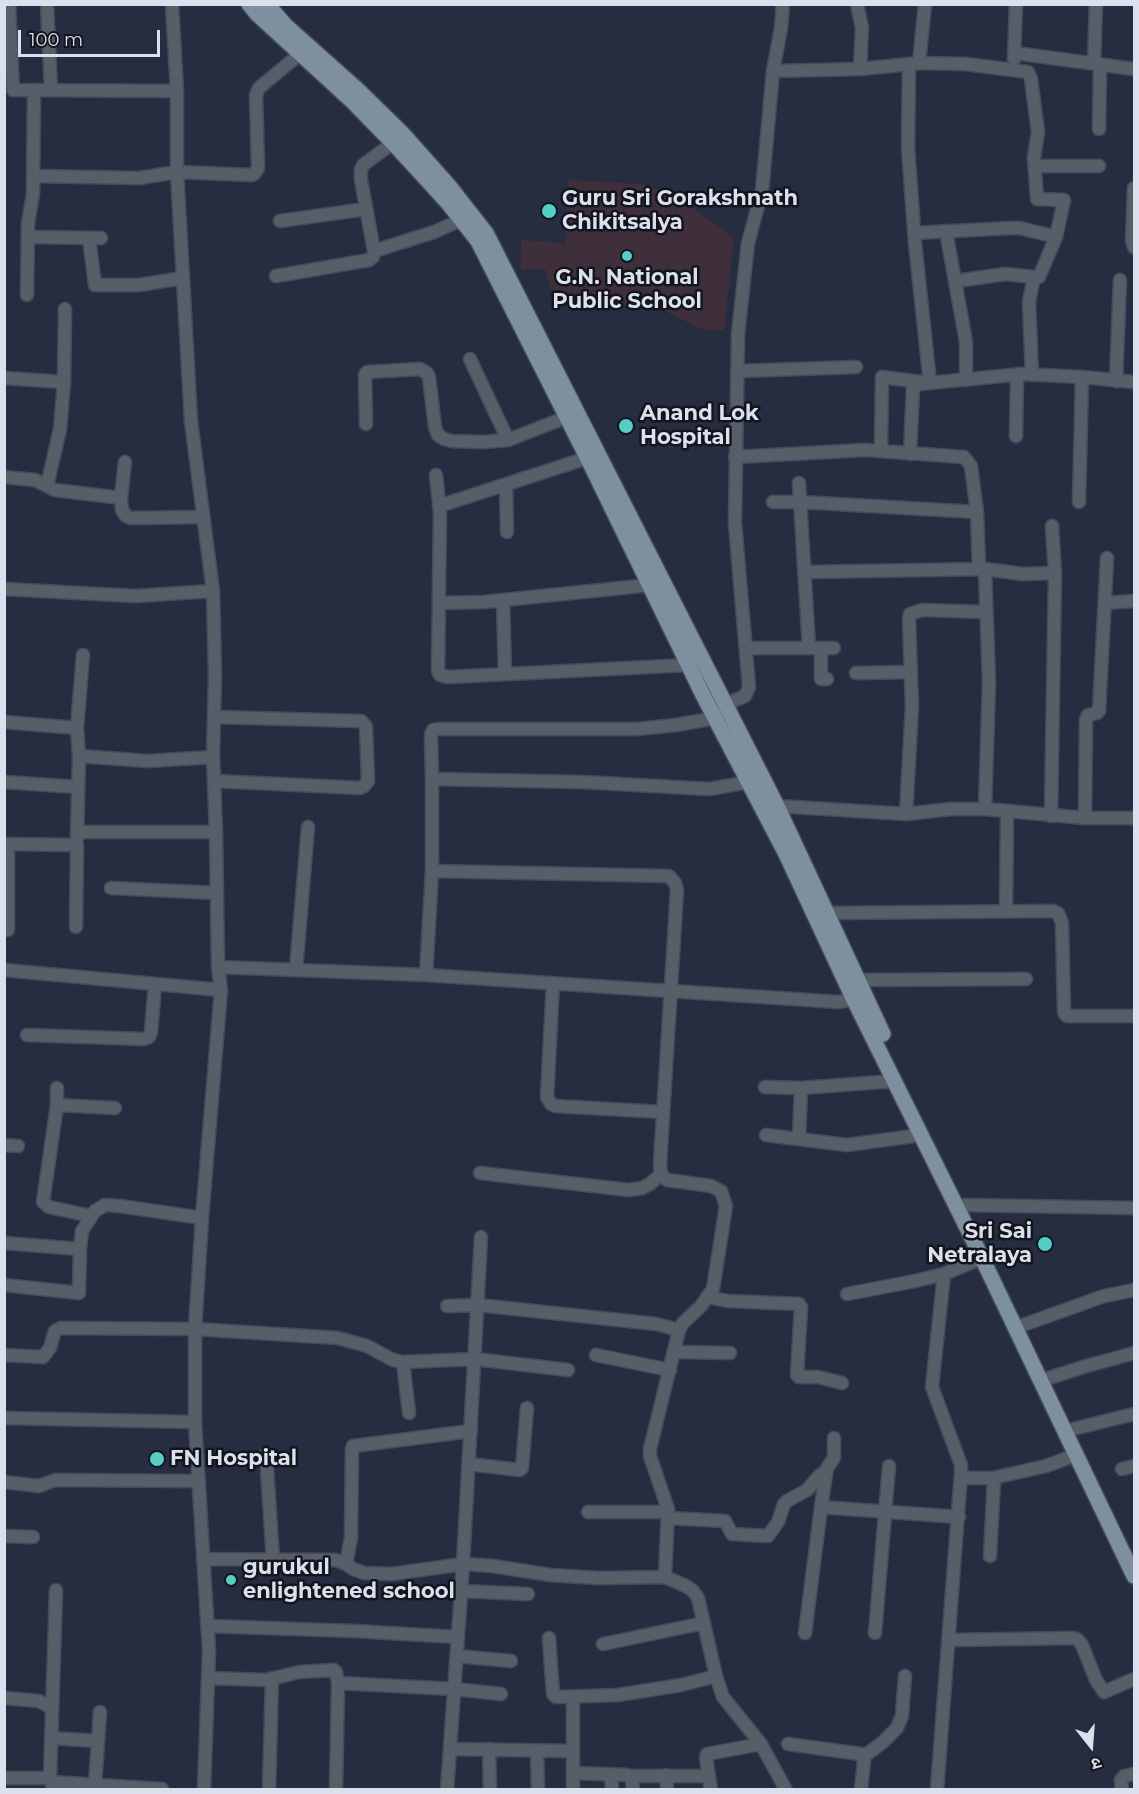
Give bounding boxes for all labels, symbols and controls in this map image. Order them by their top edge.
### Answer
scale bar [21,18,164,56]
text: 100 m [29,29,83,51]
place label: Guru Sri Gorakshnath Chikitsalya [562,186,798,236]
marker: Guru Sri Gorakshnath Chikitsalya [540,202,558,220]
marker: G.N. National Public School [620,249,634,263]
place label: G.N. National Public School [552,265,702,315]
place label: Anand Lok Hospital [640,401,759,451]
marker: Anand Lok Hospital [617,417,635,435]
place label: Sri Sai Netralaya [927,1219,1032,1269]
marker: Sri Sai Netralaya [1036,1235,1054,1253]
place label: FN Hospital [170,1446,297,1472]
marker: FN Hospital [148,1450,166,1468]
place label: gurukul enlightened school [243,1555,455,1605]
marker: gurukul enlightened school [224,1573,238,1587]
north arrow [1061,1716,1121,1776]
text: उ [1089,1753,1104,1774]

